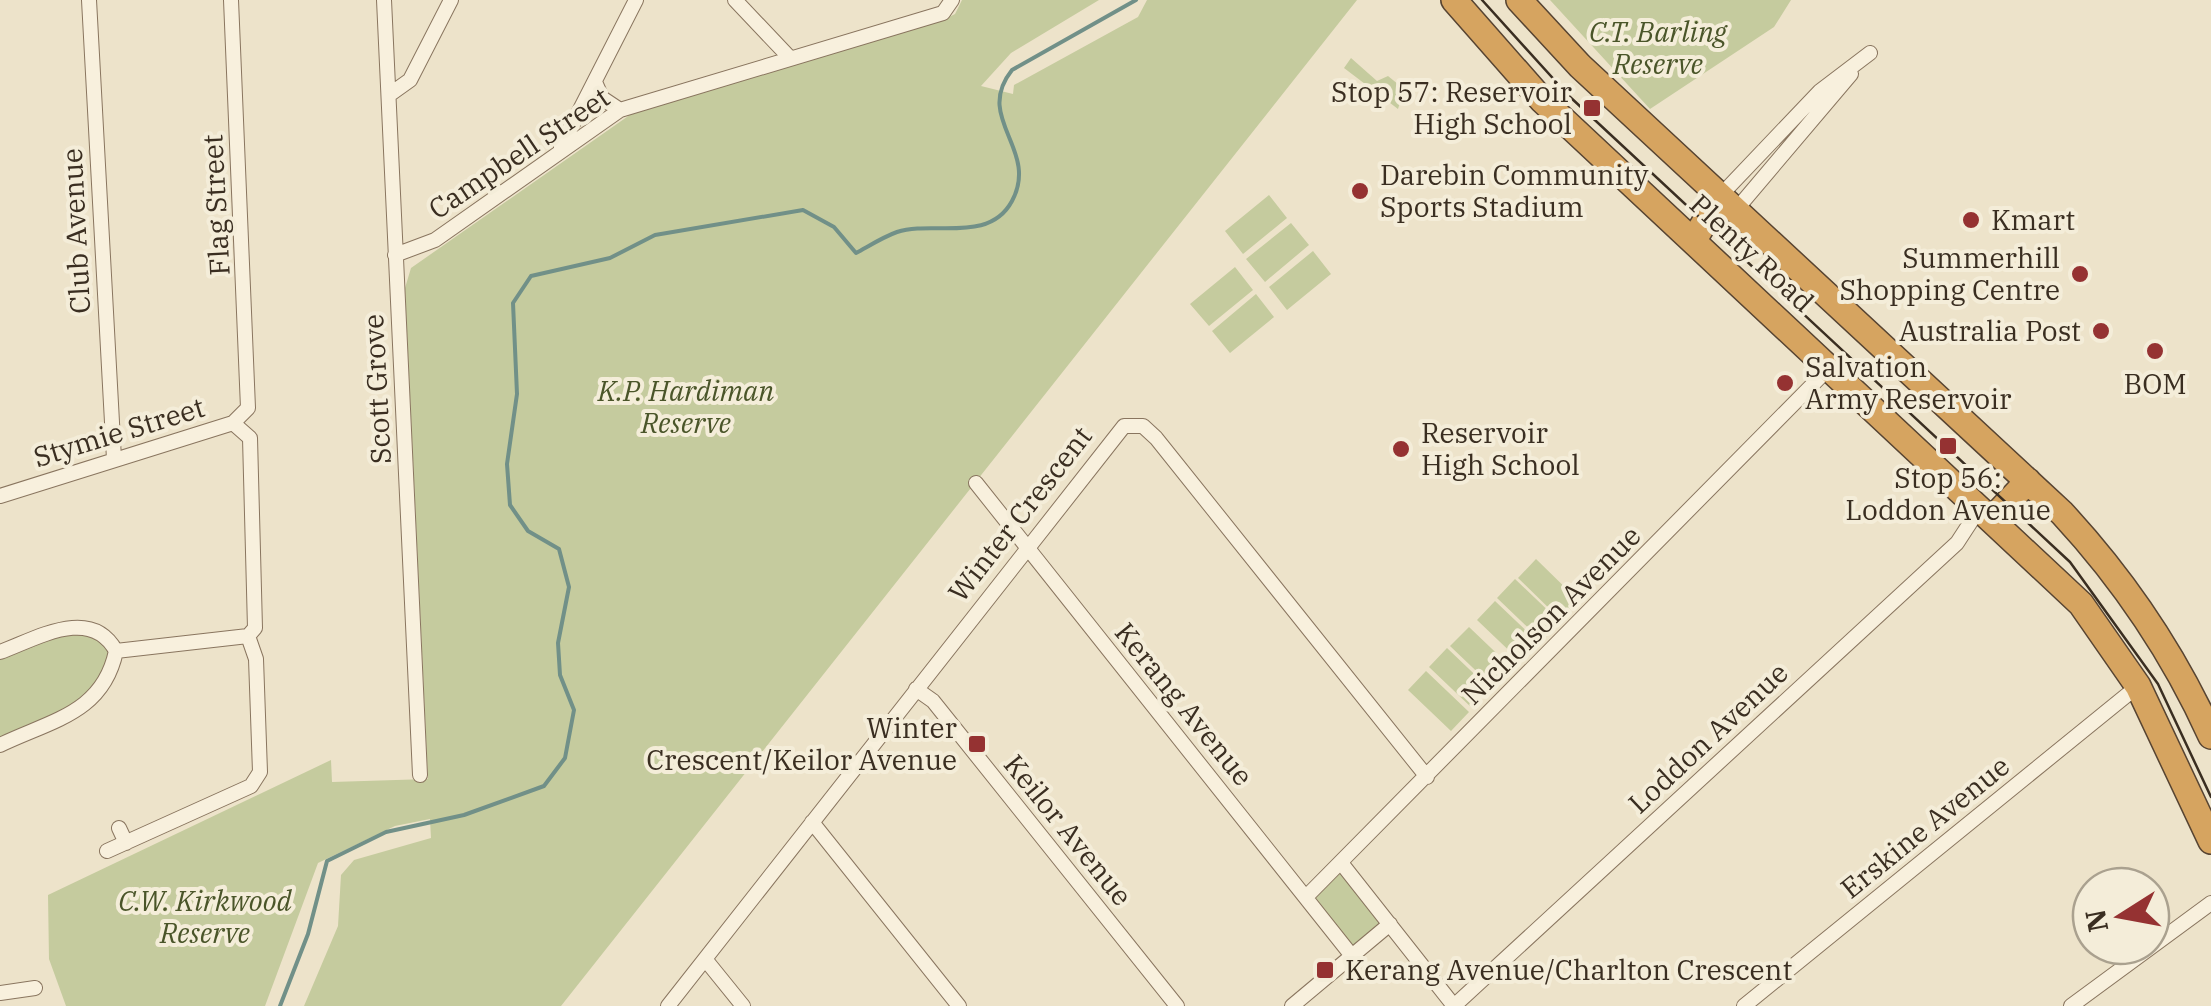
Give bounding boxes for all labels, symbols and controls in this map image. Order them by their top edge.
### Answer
park label: C.T. Barling Reserve [1589,13,1728,82]
place label: Stop 57: Reservoir High School [1331,73,1573,142]
street label: Campbell Street [421,78,617,227]
marker: Stop 57: Reservoir High School [1581,97,1603,119]
street label: Flag Street [193,133,238,277]
street label: Club Avenue [53,147,98,315]
place label: Darebin Community Sports Stadium [1380,156,1648,225]
marker: Darebin Community Sports Stadium [1349,180,1371,202]
street label: Plenty Road [1682,186,1822,320]
place label: Kmart [1991,201,2075,238]
marker: Kmart [1960,209,1982,231]
place label: Summerhill Shopping Centre [1839,239,2060,308]
marker: Summerhill Shopping Centre [2069,263,2091,285]
place label: Australia Post [1899,312,2081,349]
street label: Scott Grove [354,313,399,465]
marker: Australia Post [2090,320,2112,342]
marker: BOM [2144,340,2166,362]
place label: Salvation Army Reservoir [1805,348,2012,417]
place label: BOM [2123,365,2187,402]
park label: K.P. Hardiman Reserve [597,372,774,441]
marker: Salvation Army Reservoir [1774,372,1796,394]
street label: Stymie Street [29,388,209,475]
place label: Reservoir High School [1421,414,1580,483]
street label: Winter Crescent [939,418,1100,609]
marker: Stop 56: Loddon Avenue [1937,435,1959,457]
marker: Reservoir High School [1390,438,1412,460]
place label: Stop 56: Loddon Avenue [1845,459,2051,528]
street label: Nicholson Avenue [1453,517,1648,712]
street label: Kerang Avenue [1107,614,1262,793]
street label: Loddon Avenue [1620,654,1795,821]
place label: Winter Crescent/Keilor Avenue [646,709,958,778]
marker: Winter Crescent/Keilor Avenue [966,733,988,755]
street label: Keilor Avenue [996,746,1141,913]
street label: Erskine Avenue [1833,747,2017,906]
north arrow [2071,866,2171,966]
park label: C.W. Kirkwood Reserve [118,882,293,951]
text: N [2076,906,2116,935]
place label: Kerang Avenue/Charlton Crescent [1345,951,1793,988]
marker: Kerang Avenue/Charlton Crescent [1314,959,1336,981]

